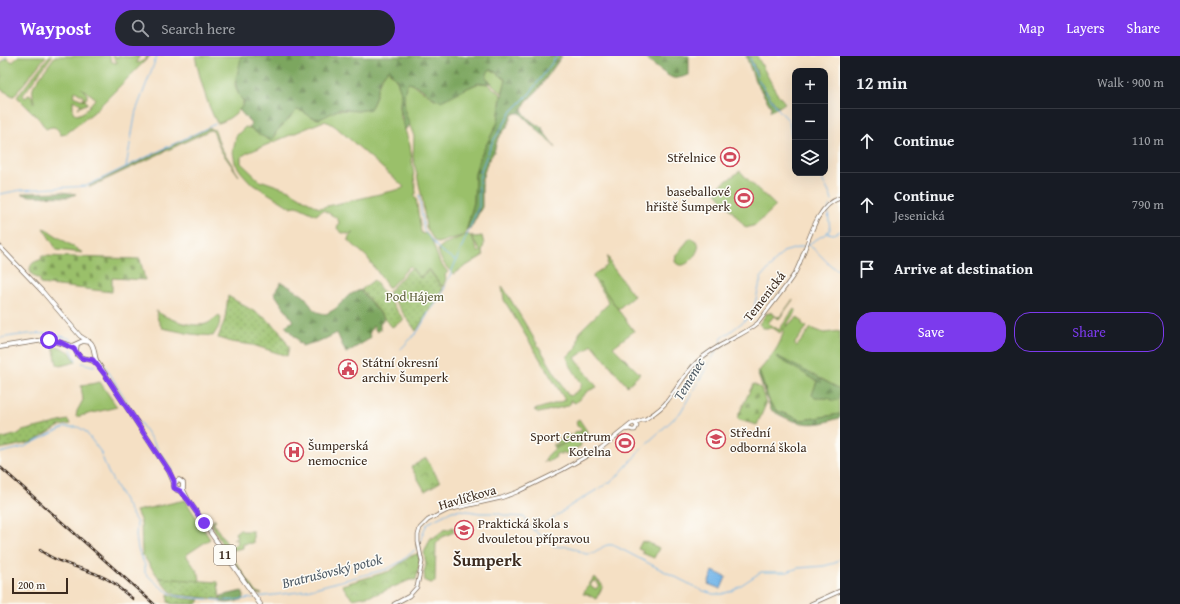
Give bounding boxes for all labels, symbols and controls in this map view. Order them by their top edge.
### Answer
search box [115,10,395,46]
text: Waypost [20,14,91,42]
icon: search [129,17,151,39]
text: Search here [161,18,235,39]
text: Map [1019,18,1045,38]
text: Layers [1067,18,1105,38]
text: Share [1127,18,1160,38]
map controls [792,68,828,176]
button: + [792,68,828,104]
text: 12 min [856,70,907,95]
text: Walk · 900 m [1097,73,1164,92]
button: − [792,104,828,140]
icon: ahead [856,130,878,152]
text: Continue [894,130,955,151]
text: 110 m [1132,131,1164,150]
button: layers [792,140,828,176]
sports icon: Střelnice [719,146,741,168]
place label: Střelnice [667,148,716,167]
place label: baseballové hřiště Šumperk [646,182,730,216]
text: Continue [894,185,955,206]
sports icon: baseballové hřiště Šumperk [733,187,755,209]
icon: ahead [856,194,878,216]
text: 790 m [1132,195,1164,214]
text: Jesenická [894,206,945,225]
icon: arrive [856,258,878,280]
text: Arrive at destination [894,258,1033,279]
street label: Temenická [739,267,791,325]
park label: Pod Hájem [386,287,445,306]
button: Save [856,312,1006,352]
button: Share [1014,312,1164,352]
route start [40,331,58,349]
place label: Státní okresní archiv Šumperk [362,353,449,387]
water label: Temenec [668,353,710,404]
public building icon: Státní okresní archiv Šumperk [337,358,359,380]
place label: Střední odborná škola [730,423,807,457]
place label: Sport Centrum Kotelna [530,427,612,461]
school or university icon: Střední odborná škola [705,428,727,450]
sports icon: Sport Centrum Kotelna [614,432,636,454]
place label: Šumperská nemocnice [308,436,369,470]
hospital icon: Šumperská nemocnice [283,441,305,463]
street label: Havlíčkova [436,480,499,515]
route end [195,514,213,532]
place label: Praktická škola s dvouletou přípravou [478,514,590,548]
school or university icon: Praktická škola s dvouletou přípravou [453,519,475,541]
road number: 11 [214,545,236,565]
district label: Šumperk [453,547,522,572]
water label: Bratrušovský potok [279,549,385,593]
scale bar [12,576,68,595]
text: 200 m [18,577,45,593]

